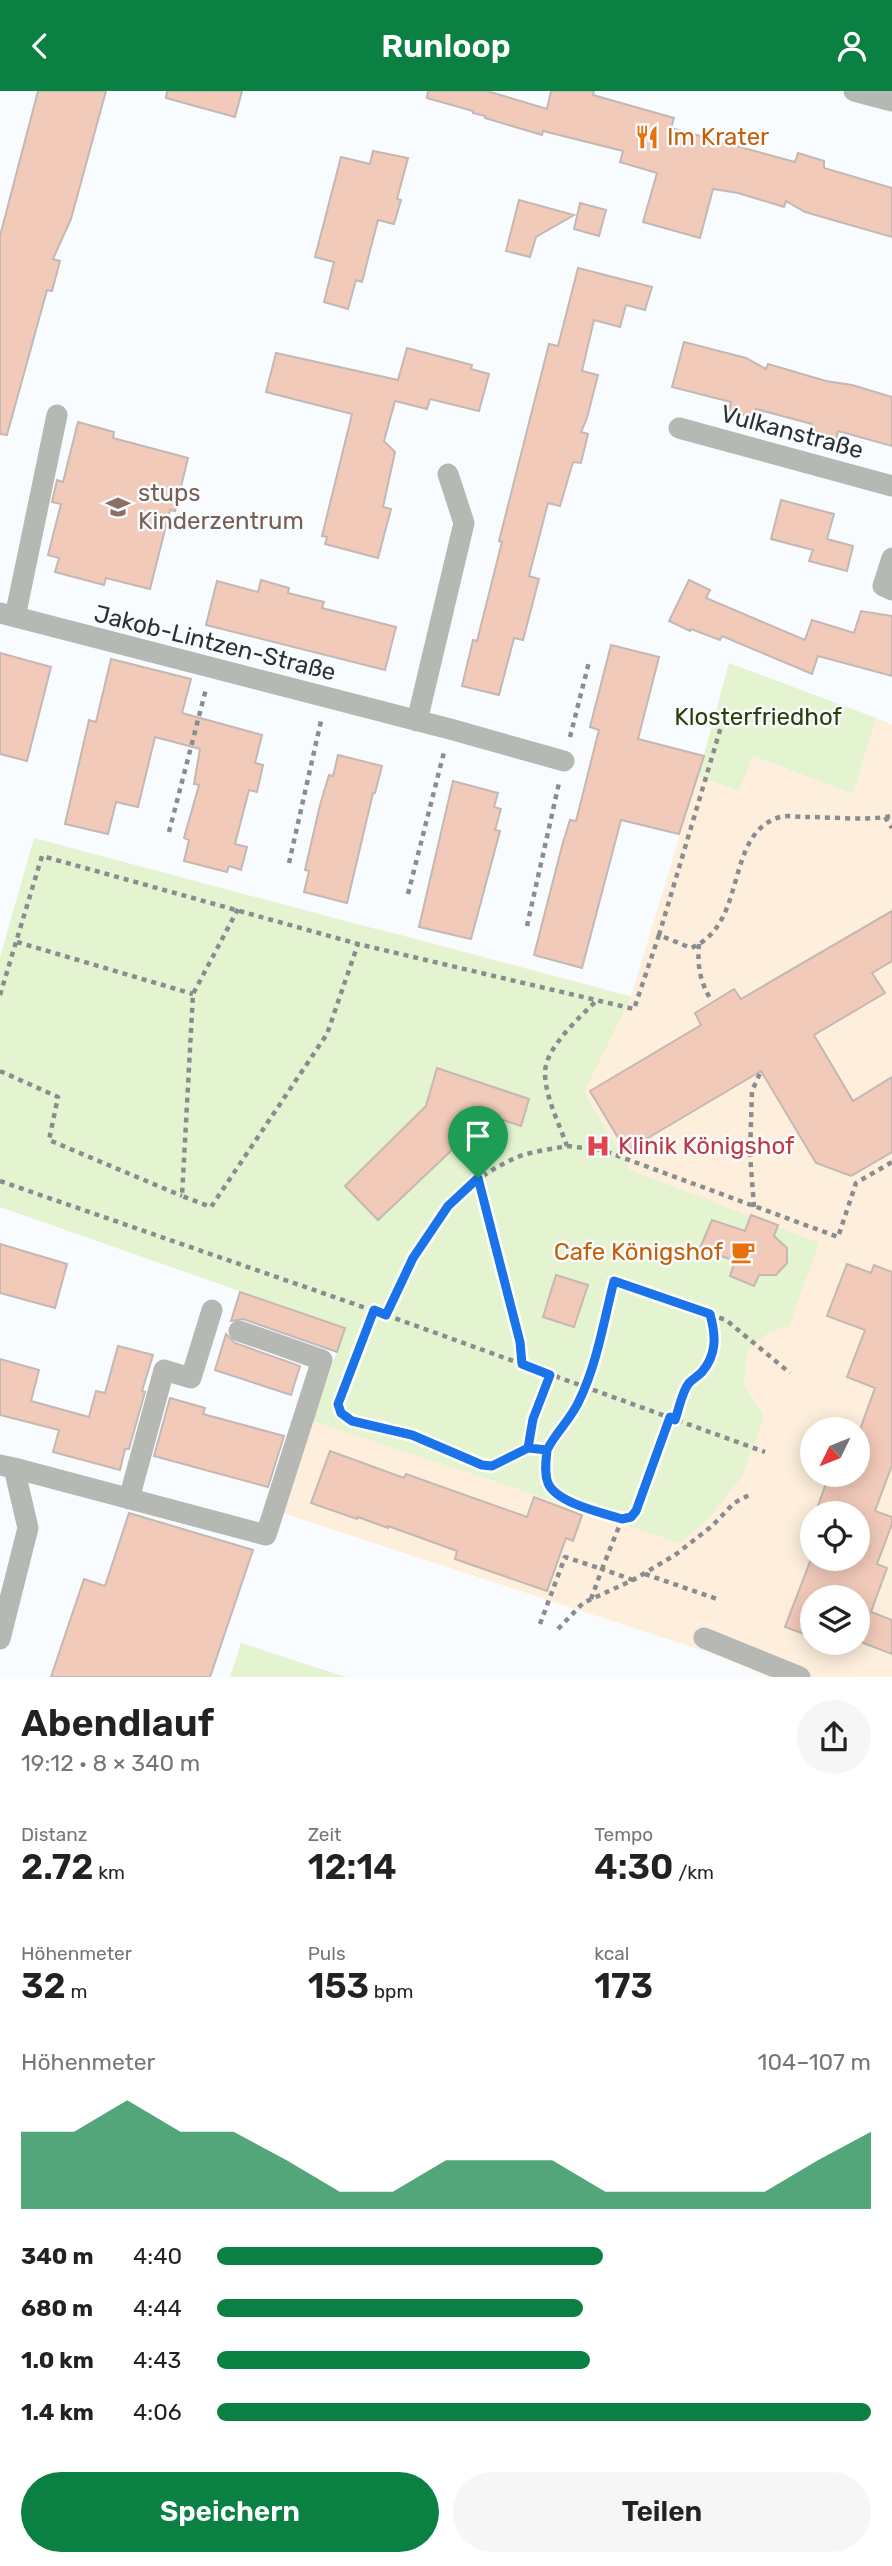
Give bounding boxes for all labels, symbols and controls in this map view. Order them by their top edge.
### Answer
icon: back [21,27,59,65]
text: Runloop [381,27,511,65]
icon: person [833,27,871,65]
restaurant icon: Im Krater [633,123,661,151]
place label: Im Krater [667,123,769,151]
street label: Vulkanstraße [718,400,866,464]
place label: stups Kinderzentrum [138,479,304,535]
school or university icon: stups Kinderzentrum [104,493,132,521]
street label: Jakob-Lintzen-Straße [91,599,339,687]
park label: Klosterfriedhof [674,703,843,731]
pin [448,1106,508,1178]
icon: arrive [459,1117,497,1155]
hospital icon: Klinik Königshof [584,1132,612,1160]
place label: Klinik Königshof [618,1132,795,1160]
place label: Cafe Königshof [554,1238,724,1266]
cafe icon: Cafe Königshof [729,1238,757,1266]
north arrow [800,1417,870,1487]
map controls [800,1417,870,1655]
button: locate [800,1501,870,1571]
button: layers [800,1585,870,1655]
text: Abendlauf [21,1700,214,1746]
button: share [797,1700,871,1774]
text: 19:12 · 8 × 340 m [21,1749,200,1777]
text: Distanz [21,1823,87,1846]
text: Zeit [308,1823,341,1846]
text: Tempo [594,1823,653,1846]
text: 2.72 [21,1846,94,1888]
text: 12:14 [308,1846,397,1888]
text: 4:30 [594,1846,674,1888]
text: km [94,1861,125,1884]
text: /km [674,1861,714,1884]
text: Höhenmeter [21,1942,132,1965]
text: Puls [308,1942,346,1965]
text: kcal [594,1942,629,1965]
text: 32 [21,1965,66,2007]
text: 153 [308,1965,369,2007]
text: 173 [594,1965,653,2007]
text: m [66,1980,87,2003]
text: bpm [369,1980,413,2003]
text: Höhenmeter [21,2048,155,2076]
text: 104–107 m [758,2048,871,2076]
text: 340 m [21,2242,93,2270]
text: 4:40 [133,2242,182,2270]
text: 680 m [21,2294,93,2322]
text: 4:44 [133,2294,182,2322]
text: 1.0 km [21,2346,94,2374]
text: 4:43 [133,2346,181,2374]
text: 1.4 km [21,2398,94,2426]
text: 4:06 [133,2398,182,2426]
button: Speichern [21,2472,439,2552]
button: Teilen [453,2472,871,2552]

